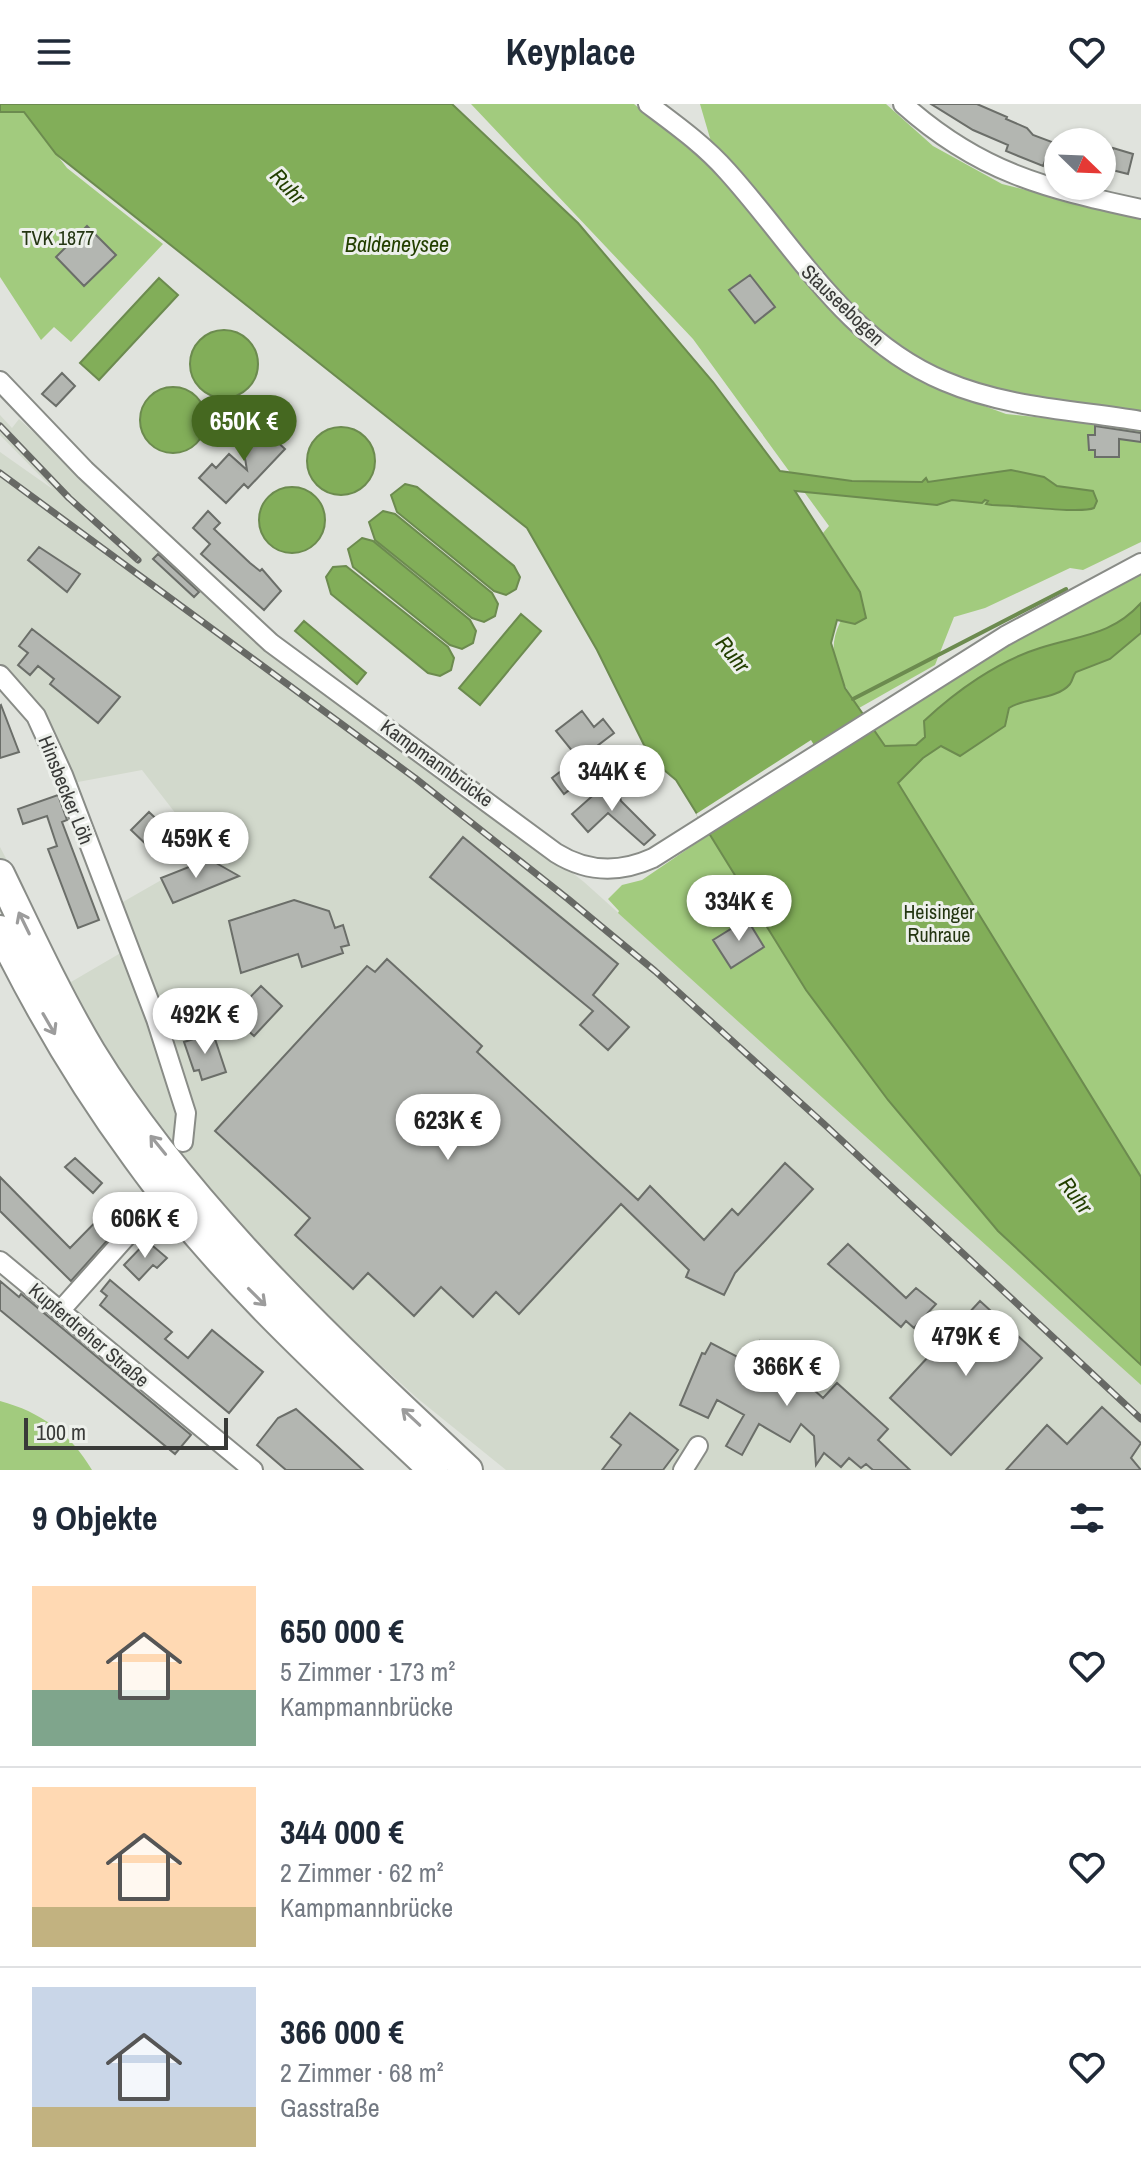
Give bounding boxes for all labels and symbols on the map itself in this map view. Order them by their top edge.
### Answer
north arrow [1044,128,1116,200]
water label: Ruhr [264,161,313,211]
park label: TVK 1877 [22,224,94,251]
water label: Baldeneysee [345,229,449,259]
street label: Stauseebogen [796,258,891,351]
pin: 650K € [179,395,309,463]
water label: Ruhr [709,629,758,679]
street label: Kampmannbrücke [376,713,499,813]
street label: Hinsbecker Löh [32,732,100,848]
pin: 344K € [547,745,677,813]
pin: 459K € [131,812,261,880]
pin: 334K € [674,875,804,943]
park label: Heisinger Ruhraue [903,898,975,948]
one-way arrow [16,912,31,936]
pin: 492K € [140,988,270,1056]
one-way arrow [42,1011,57,1035]
pin: 623K € [383,1094,513,1162]
one-way arrow [149,1135,167,1156]
water label: Ruhr [1052,1170,1100,1220]
pin: 606K € [80,1192,210,1260]
street label: Kupferdreher Straße [23,1276,155,1393]
one-way arrow [246,1286,266,1306]
pin: 479K € [901,1310,1031,1378]
pin: 366K € [722,1340,852,1408]
one-way arrow [402,1408,422,1427]
scale bar [24,1414,228,1450]

